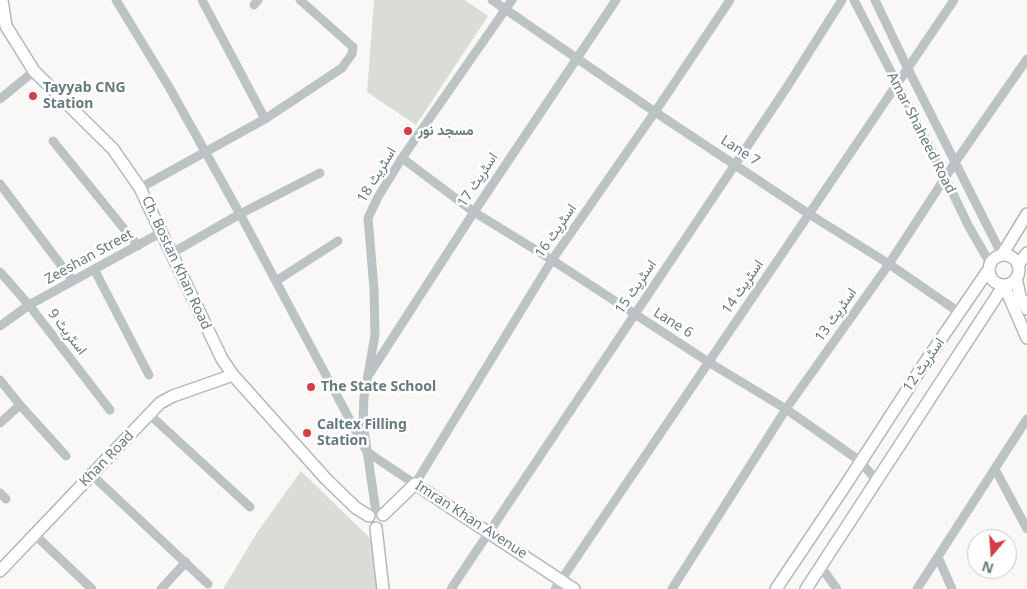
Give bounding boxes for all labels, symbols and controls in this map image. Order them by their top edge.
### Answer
street label: Amar Shaheed Road [883,70,959,196]
place label: Tayyab CNG Station [43,80,126,112]
marker: Tayyab CNG Station [27,90,39,102]
place label: مسجد نور [418,123,474,139]
marker: مسجد نور [402,125,414,137]
street label: Lane 7 [717,132,763,170]
street label: اسٹریٹ 18 [354,144,400,206]
street label: اسٹریٹ 17 [454,150,502,210]
street label: Ch. Bostan Khan Road [138,194,214,332]
street label: اسٹریٹ 16 [532,201,580,261]
street label: Zeeshan Street [42,226,136,288]
street label: اسٹریٹ 15 [612,257,660,317]
street label: اسٹریٹ 14 [719,257,767,317]
street label: اسٹریٹ 13 [811,285,861,345]
street label: Lane 6 [650,304,696,342]
street label: اسٹریٹ 9 [44,306,90,358]
street label: اسٹریٹ 12 [900,335,948,395]
place label: The State School [321,379,436,395]
marker: The State School [305,381,317,393]
place label: Caltex Filling Station [317,417,407,450]
marker: Caltex Filling Station [301,427,313,439]
street label: Khan Road [76,428,138,490]
street label: Imran Khan Avenue [412,478,530,562]
north arrow [967,529,1017,579]
text: N [979,557,996,579]

